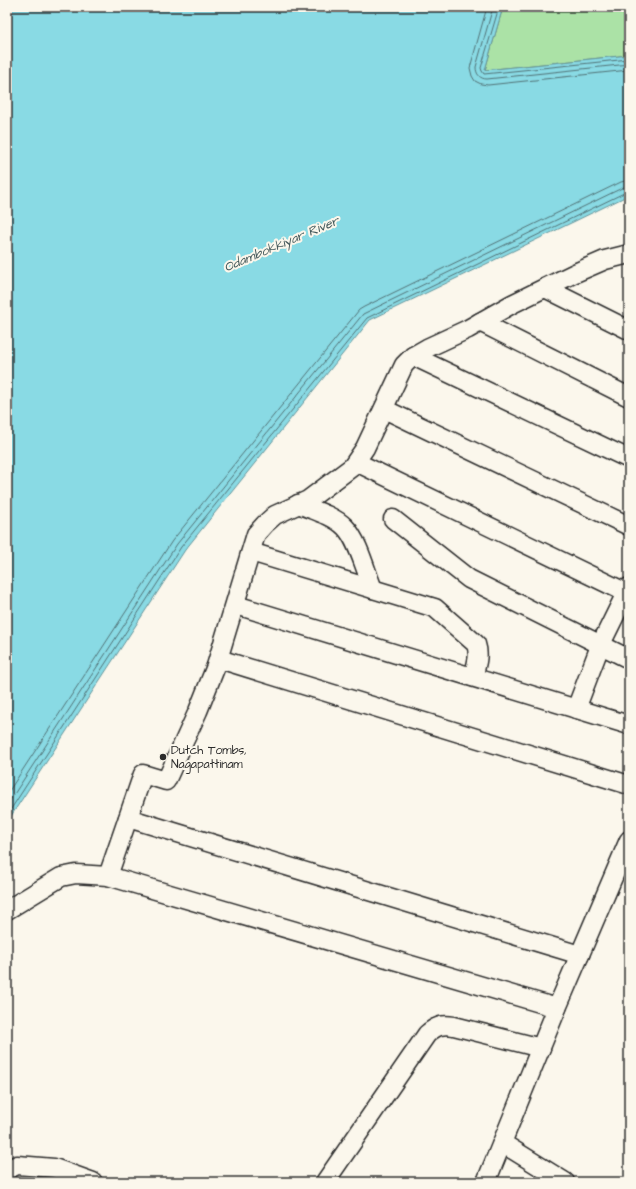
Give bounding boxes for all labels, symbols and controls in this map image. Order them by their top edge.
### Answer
water label: Odambokkiyar River [221,211,344,277]
place label: Dutch Tombs, Nagapattinam [171,742,247,774]
marker: Dutch Tombs, Nagapattinam [158,752,168,762]

